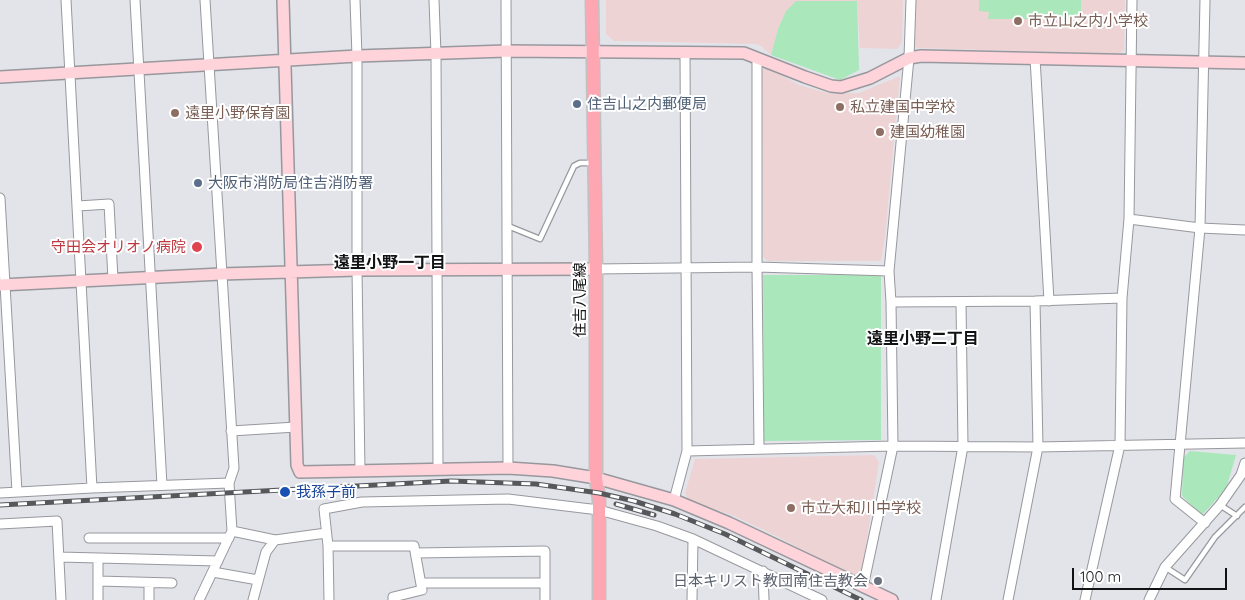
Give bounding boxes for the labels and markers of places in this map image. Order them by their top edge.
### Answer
place label: 市立山之内小学校 [1028,12,1148,30]
marker: 市立山之内小学校 [1012,15,1024,27]
place label: 住吉山之内郵便局 [587,95,707,113]
marker: 住吉山之内郵便局 [571,98,583,110]
place label: 私立建国中学校 [850,98,955,116]
marker: 私立建国中学校 [834,101,846,113]
place label: 遠里小野保育園 [185,104,290,122]
marker: 遠里小野保育園 [169,107,181,119]
place label: 建国幼稚園 [890,123,965,141]
marker: 建国幼稚園 [874,126,886,138]
place label: 大阪市消防局住吉消防署 [208,174,373,192]
marker: 大阪市消防局住吉消防署 [192,177,204,189]
place label: 守田会オリオノ病院 [51,238,186,256]
marker: 守田会オリオノ病院 [190,240,204,254]
place label: 我孫子前 [296,483,356,501]
marker: 我孫子前 [278,485,292,499]
place label: 市立大和川中学校 [801,499,921,517]
marker: 市立大和川中学校 [785,502,797,514]
place label: 日本キリスト教団南住吉教会 [673,572,868,590]
marker: 日本キリスト教団南住吉教会 [872,575,884,587]

